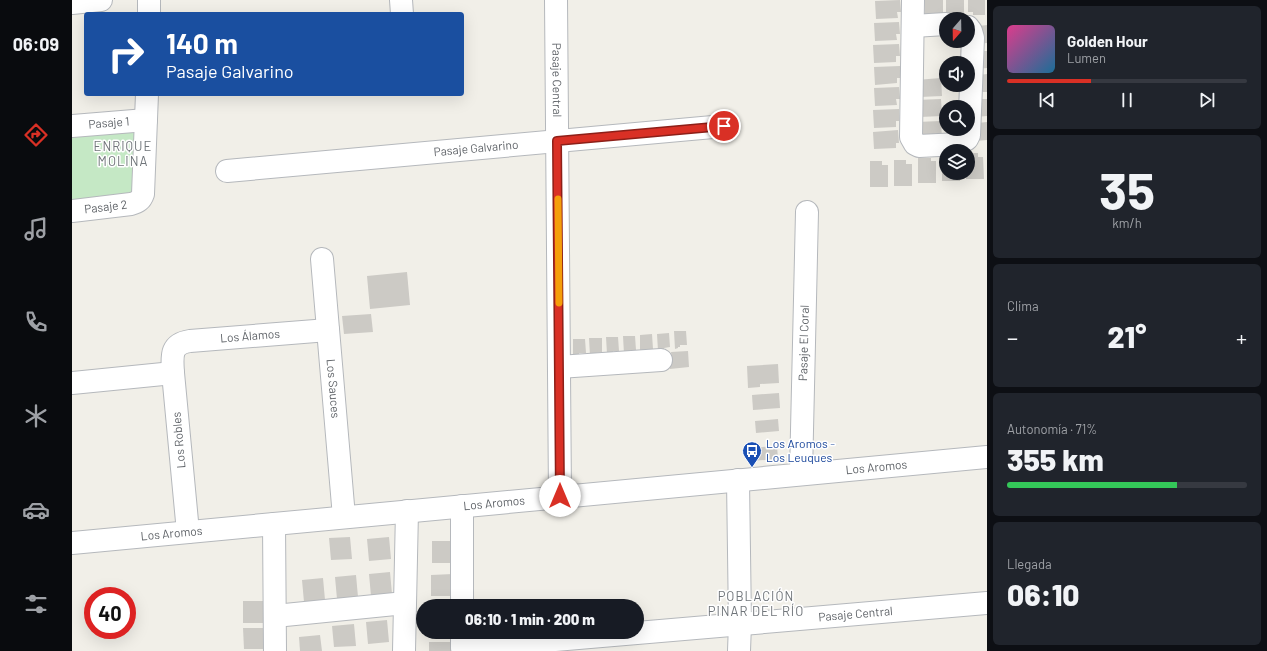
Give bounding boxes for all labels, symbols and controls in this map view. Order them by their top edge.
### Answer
north arrow [939,12,975,48]
map controls [939,12,975,180]
text: 140 m [166,26,238,60]
icon: right [100,28,152,80]
text: Golden Hour [1067,32,1148,50]
text: 06:09 [13,33,59,55]
street label: Pasaje Central [550,43,565,117]
text: Lumen [1067,50,1106,66]
button: sound [939,56,975,92]
text: Pasaje Galvarino [166,60,294,82]
icon: previous [1036,89,1058,111]
icon: pause [1116,89,1138,111]
icon: next [1196,89,1218,111]
button: search [939,100,975,136]
pin [707,109,741,143]
street label: Pasaje 1 [88,113,130,131]
icon: arrive [713,115,735,137]
icon: directions [22,121,50,149]
street label: Pasaje Galvarino [433,137,519,158]
district label: ENRIQUE MOLINA [94,138,152,169]
button: layers [939,144,975,180]
text: 35 [1099,158,1155,220]
street label: Pasaje 2 [83,196,128,216]
icon: music [22,215,50,243]
text: km/h [1112,215,1142,231]
text: Clima [1007,298,1039,314]
street label: Pasaje El Coral [795,305,811,381]
icon: phone [22,308,50,336]
text: 21° [1108,318,1146,354]
text: − [1007,324,1018,350]
text: + [1236,324,1247,350]
street label: Los Álamos [220,326,281,345]
street label: Los Sauces [325,358,344,419]
icon: climate [22,402,50,430]
street label: Los Robles [169,411,187,469]
text: Autonomía · 71% [1007,421,1097,437]
place label: Los Aromos - Los Leuques [766,436,835,464]
bus stop icon: Los Aromos - Los Leuques [741,440,763,468]
text: 355 km [1007,441,1104,477]
street label: Los Aromos [845,457,908,476]
position arrow [539,475,581,517]
street label: Los Aromos [463,492,526,512]
icon: car [22,496,50,524]
street label: Los Aromos [140,523,203,543]
text: Llegada [1007,556,1052,572]
text: 06:10 [1007,576,1079,612]
speed limit sign: 40 [84,587,136,639]
district label: POBLACIÓN PINAR DEL RÍO [708,588,804,619]
icon: filters [22,590,50,618]
street label: Pasaje Central [818,603,893,623]
text: 06:10 · 1 min · 200 m [465,610,595,628]

